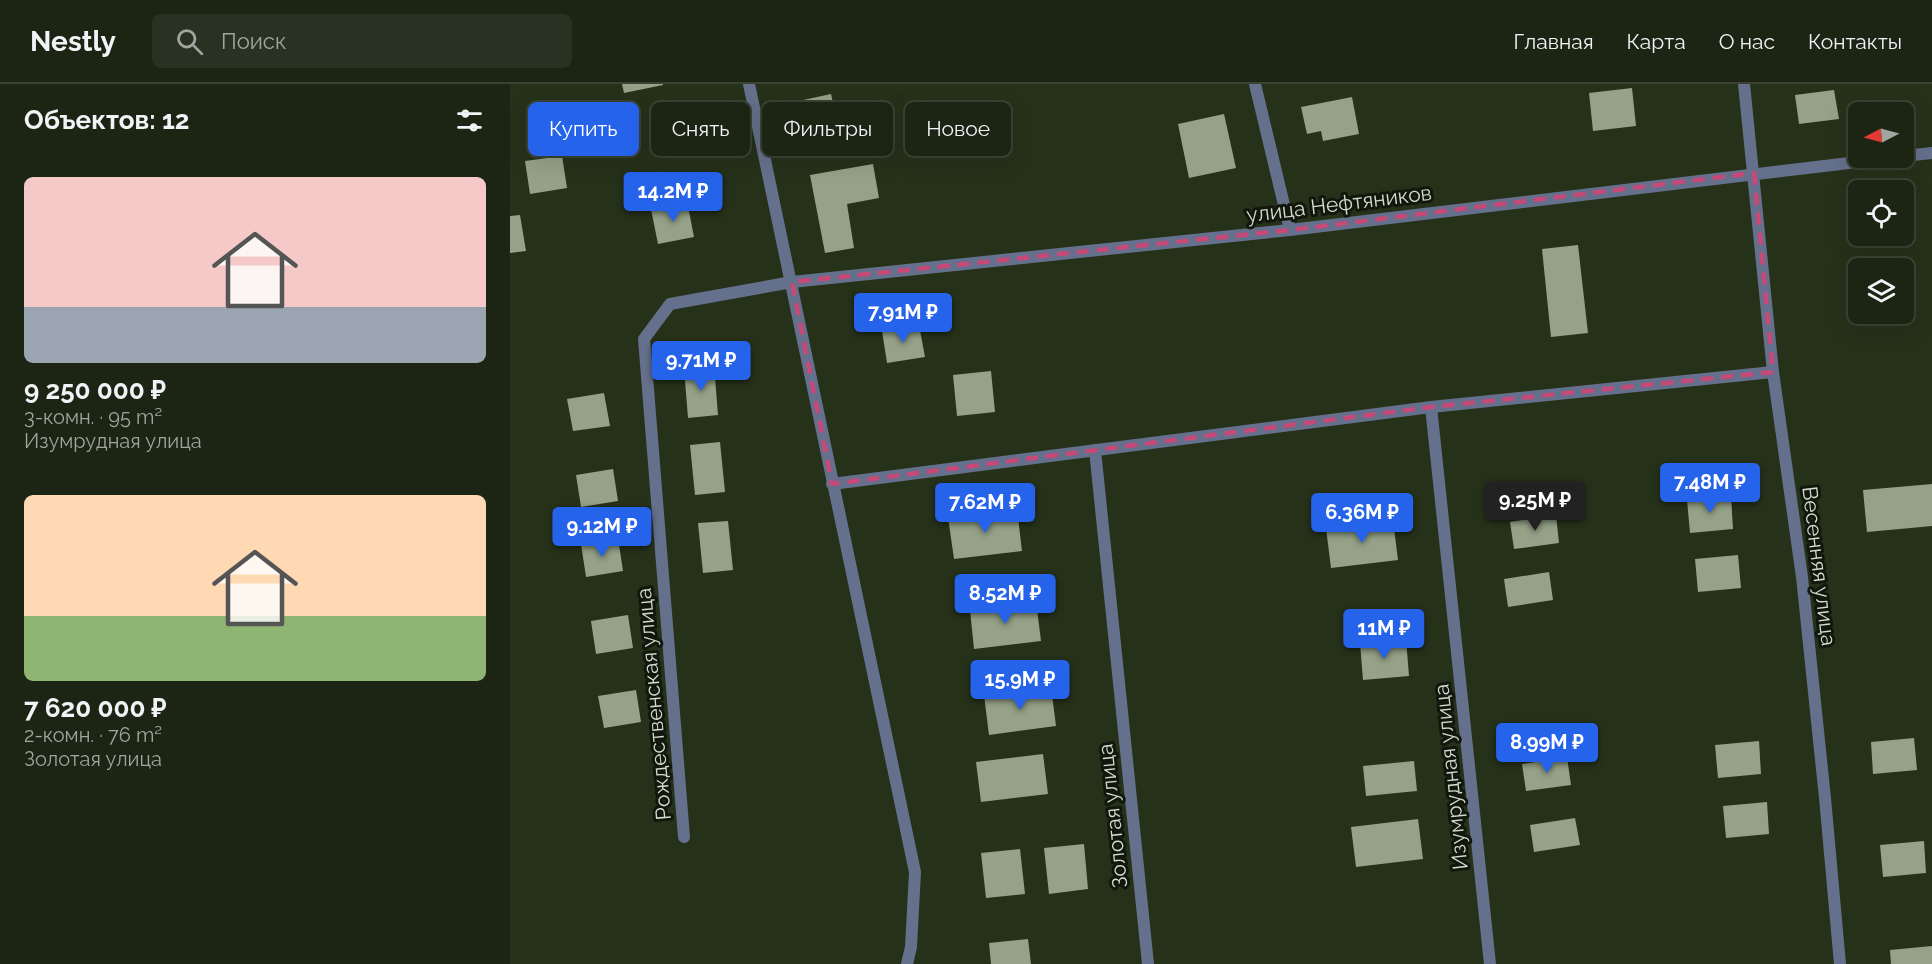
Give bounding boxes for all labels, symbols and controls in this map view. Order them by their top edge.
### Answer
search box [152,14,572,68]
text: Nestly [30,25,116,58]
icon: search [173,25,206,58]
text: Поиск [221,28,286,54]
text: Главная [1514,29,1594,54]
text: Карта [1627,29,1686,54]
text: О нас [1719,29,1775,54]
text: Контакты [1808,29,1902,54]
chip: Купить [528,102,639,156]
chip: Снять [651,102,750,156]
chip: Фильтры [762,102,893,156]
chip: Новое [905,102,1011,156]
north arrow [1848,102,1914,168]
map controls [1848,102,1914,324]
icon: filters [453,104,486,137]
text: Объектов: 12 [24,105,190,135]
pin: 14.2M ₽ [618,172,728,223]
text: 14.2M ₽ [638,179,708,203]
street label: улица Нефтяников [1245,180,1433,227]
button: locate [1848,180,1914,246]
icon: home [201,216,309,324]
button: layers [1848,258,1914,324]
pin: 7.91M ₽ [848,293,958,344]
text: 7.91M ₽ [868,300,938,324]
pin: 9.71M ₽ [646,341,756,392]
text: 9.71M ₽ [666,348,736,372]
text: 9 250 000 ₽ [24,375,166,405]
text: 3-комн. · 95 m² [24,405,162,429]
text: Изумрудная улица [24,429,202,453]
pin: 7.48M ₽ [1655,463,1765,514]
text: 7.48M ₽ [1674,470,1746,494]
pin: 9.25M ₽ [1480,481,1590,532]
pin: 7.62M ₽ [930,483,1040,534]
street label: Весенняя улица [1797,485,1842,647]
text: 9.25M ₽ [1499,488,1571,512]
text: 7.62M ₽ [949,490,1021,514]
pin: 6.36M ₽ [1307,493,1417,544]
text: 6.36M ₽ [1325,500,1399,524]
pin: 9.12M ₽ [547,507,657,558]
text: 9.12M ₽ [566,514,638,538]
icon: home [201,534,309,642]
pin: 8.52M ₽ [950,574,1060,625]
text: 8.52M ₽ [969,581,1041,605]
street label: Рождественская улица [631,587,676,821]
pin: 11M ₽ [1342,609,1426,660]
text: 11M ₽ [1357,616,1411,640]
pin: 15.9M ₽ [965,660,1075,711]
text: 15.9M ₽ [985,667,1055,691]
street label: Изумрудная улица [1428,683,1473,871]
text: 7 620 000 ₽ [24,693,167,723]
text: 2-комн. · 76 m² [24,723,162,747]
pin: 8.99M ₽ [1492,723,1602,774]
text: 8.99M ₽ [1510,730,1584,754]
street label: Золотая улица [1093,743,1133,889]
text: Золотая улица [24,747,162,771]

